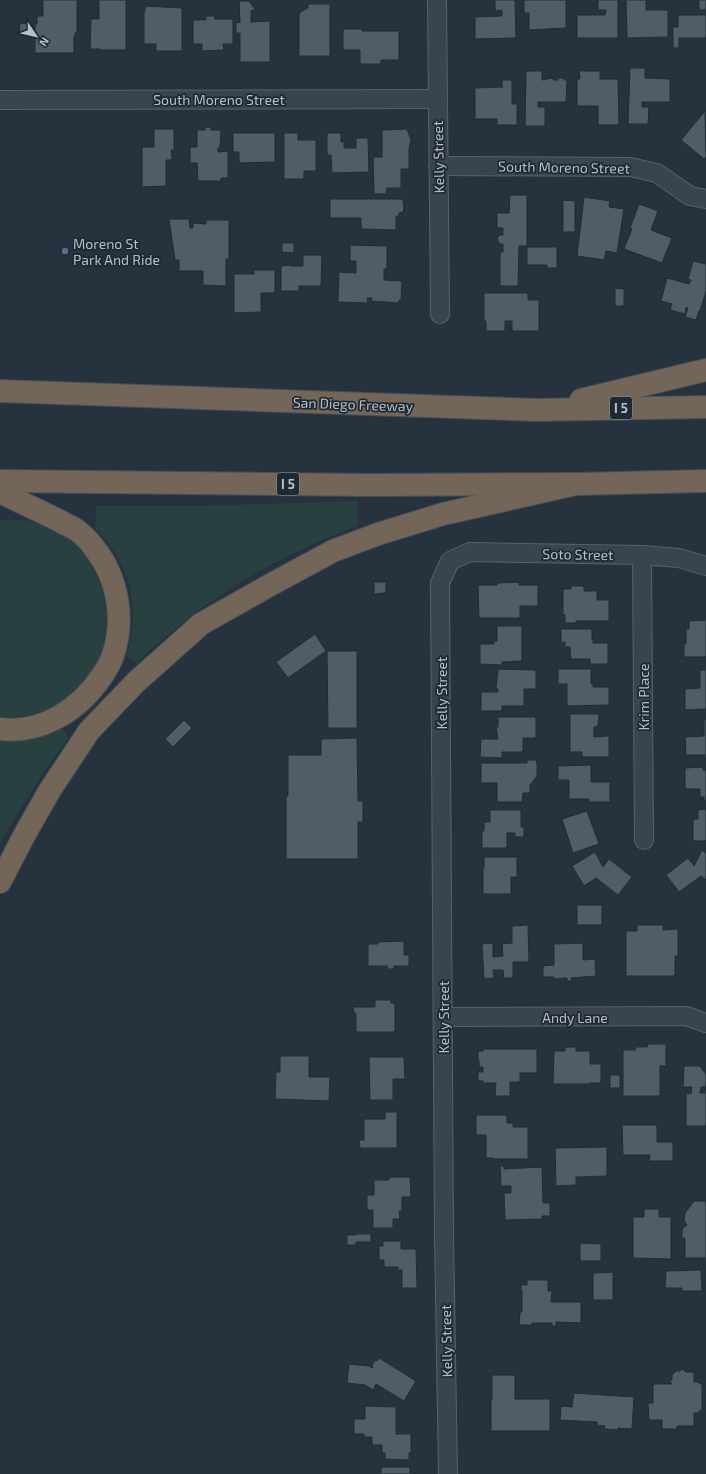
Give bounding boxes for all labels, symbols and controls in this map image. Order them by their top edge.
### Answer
north arrow [16,16,56,56]
text: N [37,35,52,49]
street label: South Moreno Street [153,91,285,108]
street label: Kelly Street [429,120,447,194]
street label: South Moreno Street [498,157,630,177]
place label: Moreno St Park And Ride [73,235,160,268]
marker: Moreno St Park And Ride [60,246,70,256]
street label: San Diego Freeway [293,393,414,415]
road number: I 5 [610,397,632,419]
road number: I 5 [277,473,299,495]
street label: Soto Street [542,545,614,563]
street label: Kelly Street [433,657,450,729]
street label: Krim Place [635,663,652,731]
street label: Kelly Street [435,981,452,1053]
street label: Andy Lane [542,1009,608,1026]
street label: Kelly Street [437,1304,455,1378]

